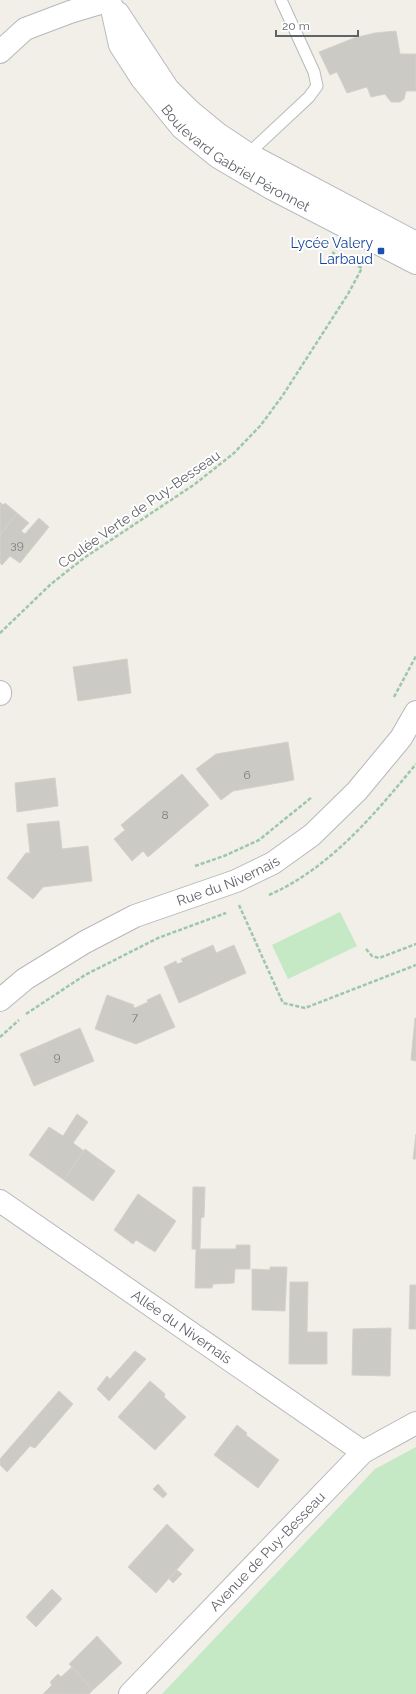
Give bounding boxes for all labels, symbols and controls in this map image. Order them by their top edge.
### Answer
scale bar [276,12,358,38]
text: 20 m [282,19,310,33]
street label: Boulevard Gabriel Péronnet [158,101,313,215]
place label: Lycée Valery Larbaud [291,235,373,267]
marker: Lycée Valery Larbaud [376,246,386,256]
street label: Coulée Verte de Puy-Besseau [55,447,223,571]
house number: 39 [10,538,24,552]
house number: 6 [243,768,251,782]
house number: 8 [161,808,169,822]
street label: Rue du Nivernais [175,853,283,909]
house number: 7 [132,1010,139,1024]
house number: 9 [53,1050,61,1064]
street label: Allée du Nivernais [129,1287,235,1367]
street label: Avenue de Puy-Besseau [206,1489,328,1614]

